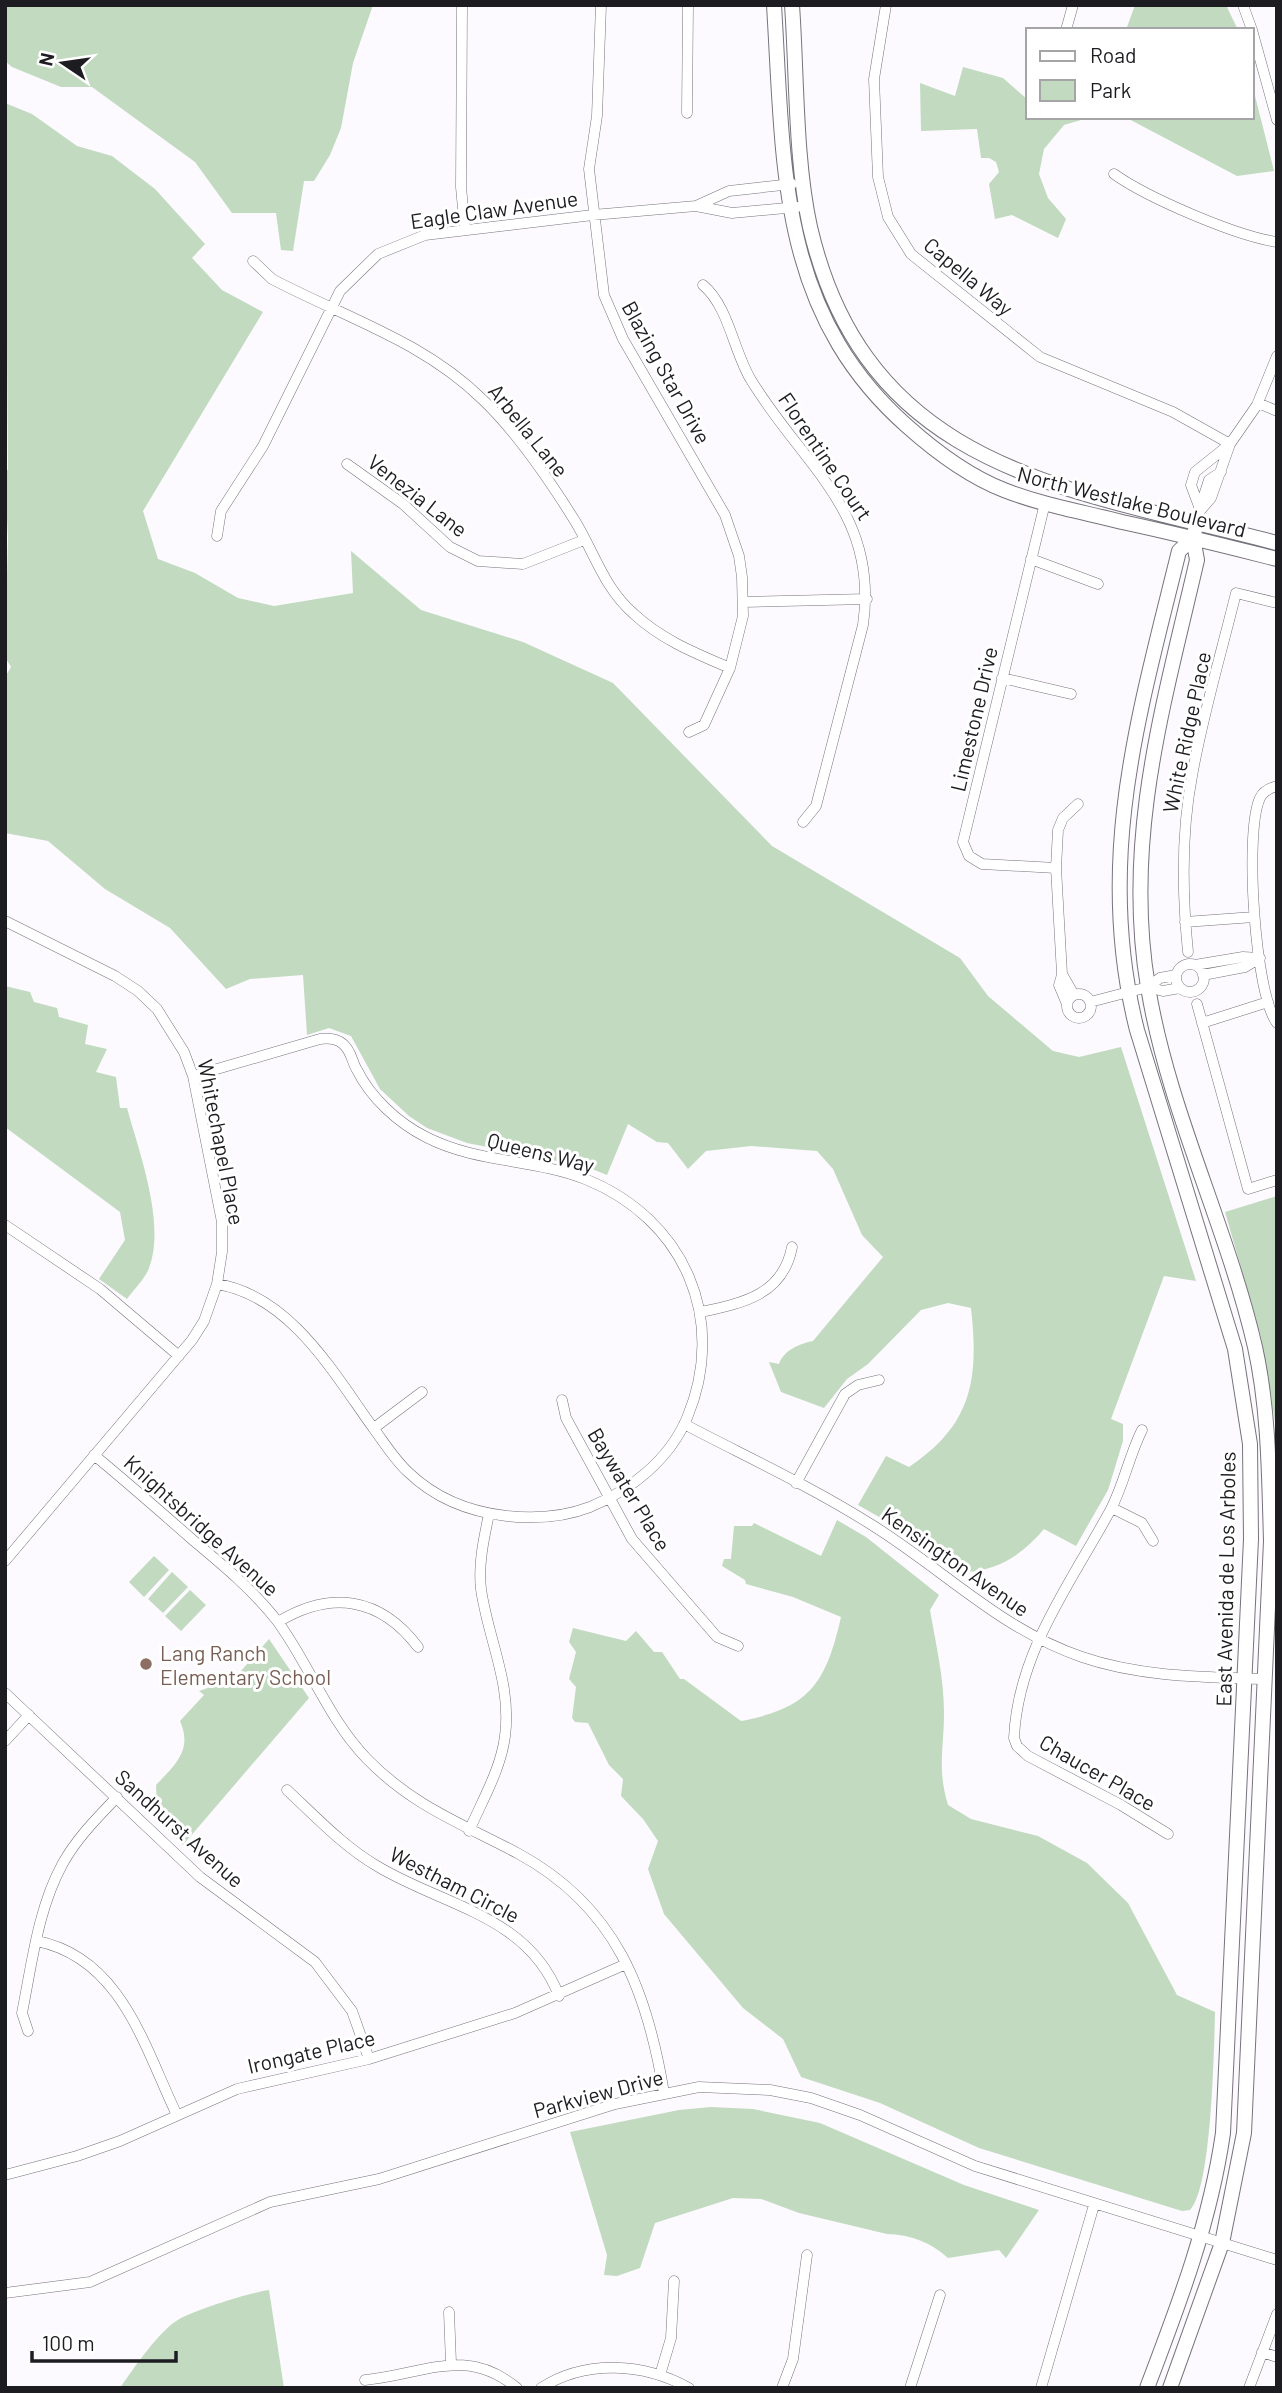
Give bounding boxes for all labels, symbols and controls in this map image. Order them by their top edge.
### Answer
north arrow [28,28,98,98]
legend [1026,28,1254,119]
text: Road [1090,42,1136,67]
text: N [33,50,59,68]
text: Park [1090,77,1131,102]
street label: Eagle Claw Avenue [409,185,579,233]
street label: Capella Way [919,232,1019,321]
street label: Blazing Star Drive [617,296,717,448]
street label: Arbella Lane [484,378,574,482]
street label: Florentine Court [774,387,878,525]
street label: Venezia Lane [363,448,473,542]
street label: North Westlake Boulevard [1015,460,1249,542]
street label: Limestone Drive [944,644,1002,794]
street label: White Ridge Place [1157,649,1215,815]
street label: Whitechapel Place [194,1057,250,1227]
street label: Queens Way [485,1127,597,1177]
street label: Baywater Place [583,1423,677,1555]
street label: Knightsbridge Avenue [120,1449,284,1601]
street label: East Avenida de Los Arboles [1210,1451,1240,1707]
street label: Kensington Avenue [878,1501,1034,1621]
place label: Lang Ranch Elementary School [160,1640,331,1689]
marker: Lang Ranch Elementary School [138,1656,154,1672]
street label: Chaucer Place [1035,1729,1161,1815]
street label: Sandhurst Avenue [111,1764,249,1892]
street label: Westham Circle [386,1841,524,1927]
street label: Irongate Place [245,2024,377,2078]
street label: Parkview Drive [530,2064,666,2122]
scale bar [32,2320,175,2364]
text: 100 m [42,2330,95,2355]

